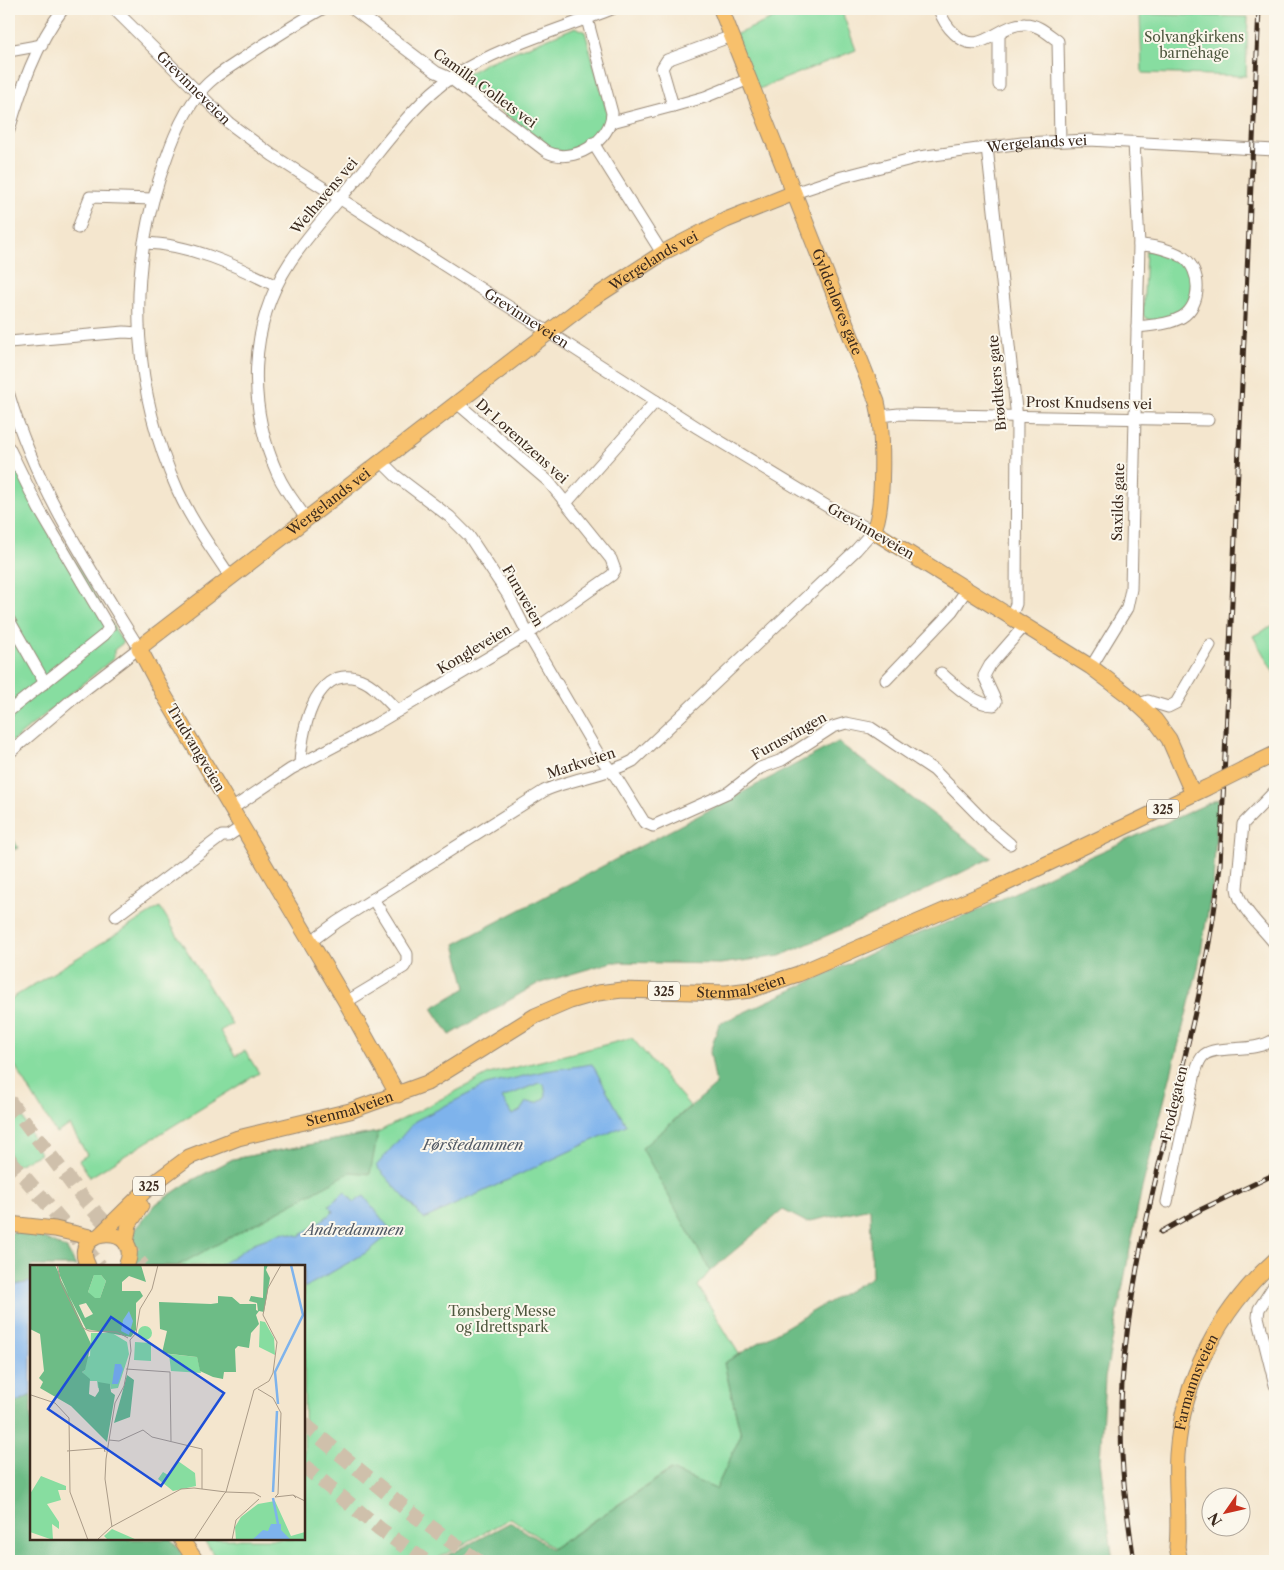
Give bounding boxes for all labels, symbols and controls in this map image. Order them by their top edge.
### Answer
park label: Solvangkirkens barnehage [1144,28,1244,62]
street label: Camilla Collets vei [430,44,540,132]
street label: Grevinneveien [153,47,235,129]
street label: Wergelands vei [985,131,1088,157]
street label: Welhavens vei [286,154,361,239]
street label: Wergelands vei [605,227,701,295]
street label: Gyldenløves gate [808,246,867,358]
street label: Grevinneveien [481,284,573,352]
street label: Brødtkers gate [984,334,1010,432]
street label: Prost Knudsens vei [1026,393,1152,413]
street label: Dr Lorentzens vei [472,395,572,487]
street label: Saxilds gate [1108,462,1128,541]
street label: Wergelands vei [282,464,374,540]
street label: Grevinneveien [824,499,918,563]
street label: Furuveien [498,562,548,630]
street label: Kongleveien [434,620,514,678]
street label: Trudvangveien [163,701,229,795]
street label: Furusvingen [748,708,830,764]
street label: Markveien [544,743,618,783]
road number: 325 [1147,800,1179,819]
street label: Stenmalveien [696,970,788,1002]
road number: 325 [648,981,680,1000]
street label: Frodegaten [1157,1064,1191,1142]
street label: Stenmalveien [304,1087,396,1130]
water label: Førstedammen [422,1135,523,1154]
road number: 325 [133,1176,165,1196]
water label: Andredammen [302,1220,404,1239]
inset map [30,1265,305,1540]
park label: Tønsberg Messe og Idrettspark [448,1302,556,1336]
street label: Farmannsveien [1171,1331,1222,1432]
north arrow [1202,1488,1252,1538]
text: N [1204,1509,1226,1529]

